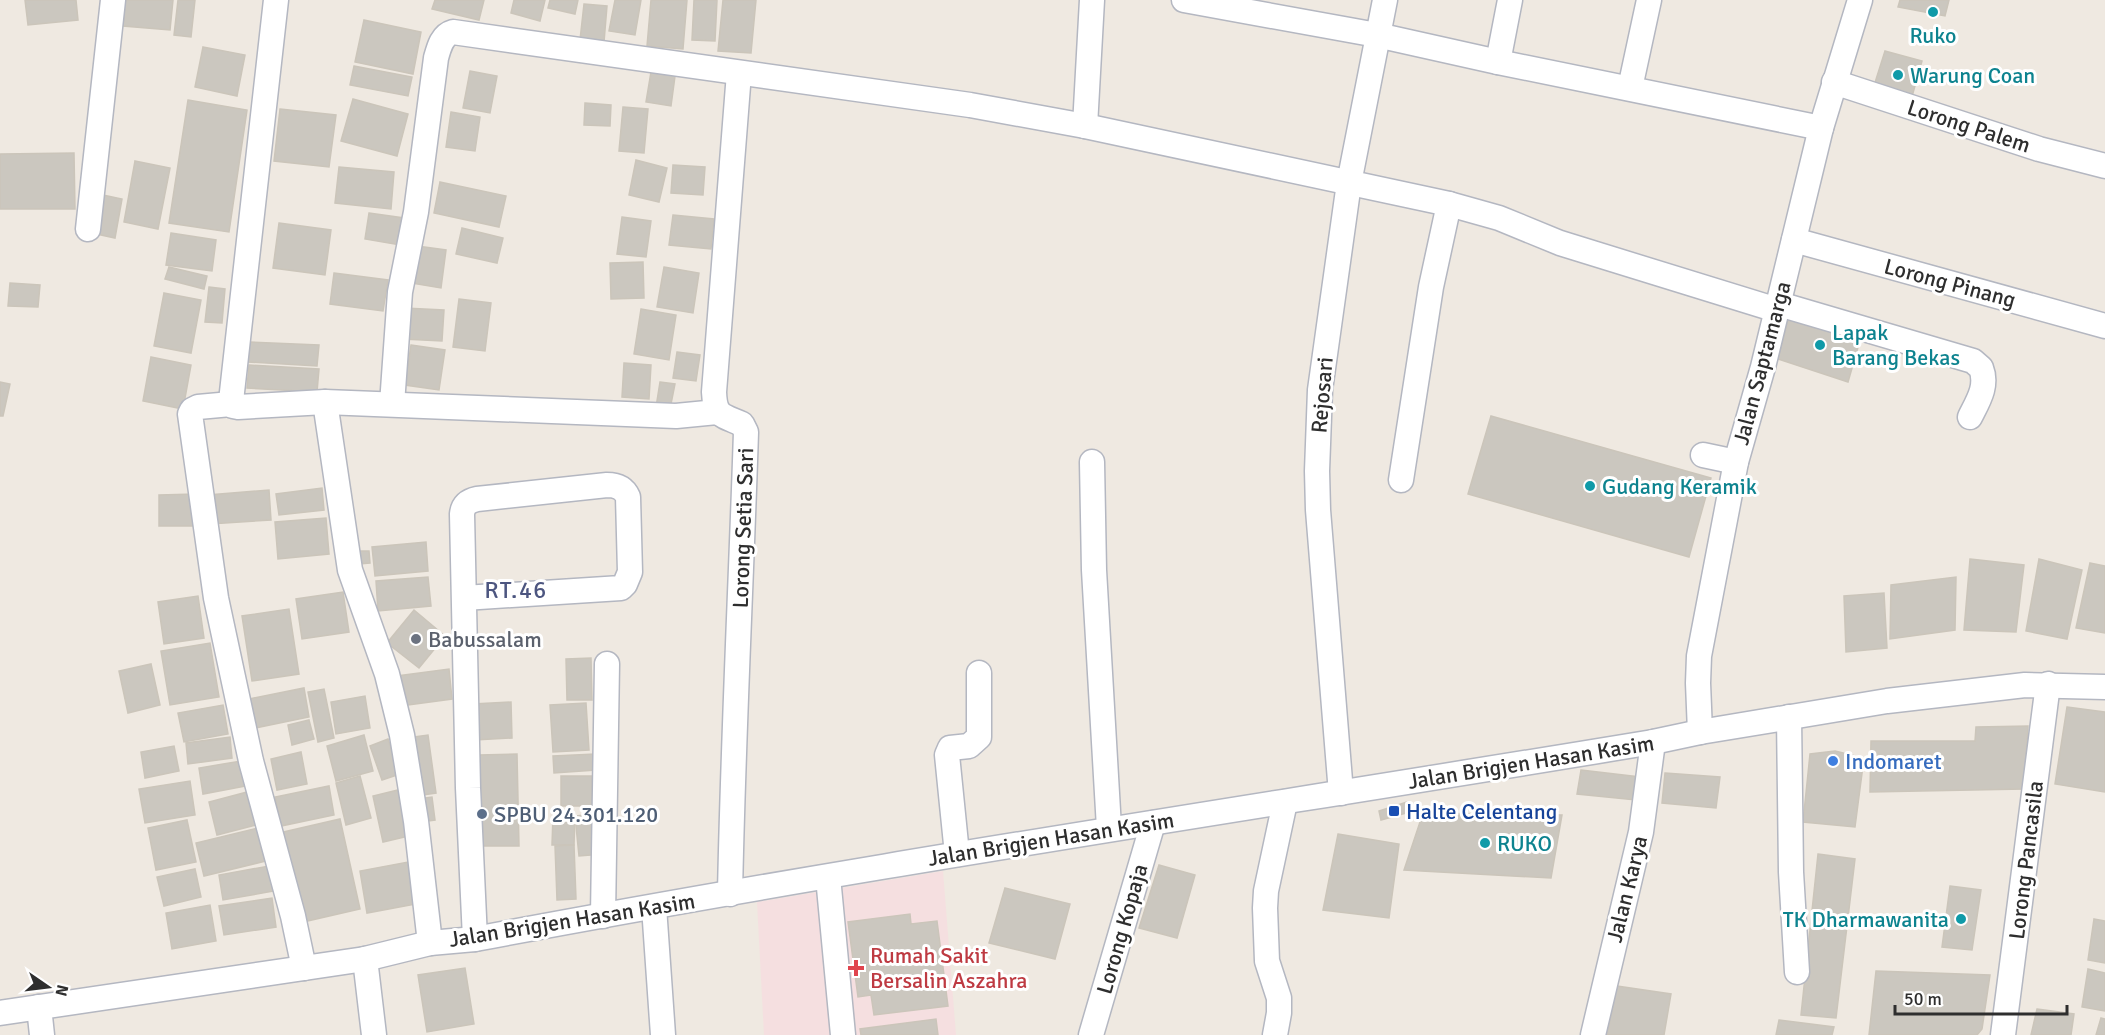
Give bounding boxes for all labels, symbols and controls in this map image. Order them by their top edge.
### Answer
marker: Ruko [1926,5,1940,19]
place label: Ruko [1910,22,1956,49]
place label: Warung Coan [1910,62,2035,89]
marker: Warung Coan [1891,68,1905,82]
street label: Lorong Palem [1904,93,2034,159]
street label: Lorong Pinang [1881,252,2019,314]
street label: Jalan Saptamarga [1727,278,1797,448]
place label: Lapak Barang Bekas [1832,319,1960,371]
marker: Lapak Barang Bekas [1813,338,1827,352]
street label: Rejosari [1305,356,1339,434]
street label: Lorong Setia Sari [727,447,759,609]
place label: Gudang Keramik [1602,473,1757,500]
marker: Gudang Keramik [1583,479,1597,493]
district label: RT.46 [484,575,548,605]
place label: Babussalam [428,626,542,653]
marker: Babussalam [409,632,423,646]
street label: Jalan Brigjen Hasan Kasim [1406,729,1656,795]
place label: Indomaret [1845,748,1942,775]
marker: Indomaret [1826,754,1840,768]
street label: Lorong Pancasila [2003,779,2049,941]
place label: Halte Celentang [1406,798,1557,825]
place label: SPBU 24.301.120 [494,801,658,828]
marker: Halte Celentang [1387,804,1401,818]
street label: Jalan Brigjen Hasan Kasim [926,806,1176,872]
marker: SPBU 24.301.120 [475,807,489,821]
place label: RUKO [1497,830,1552,857]
street label: Jalan Karya [1601,833,1653,945]
marker: RUKO [1478,836,1492,850]
street label: Lorong Kopaja [1091,861,1153,997]
street label: Jalan Brigjen Hasan Kasim [447,887,697,953]
place label: TK Dharmawanita [1783,906,1949,933]
marker: TK Dharmawanita [1954,912,1968,926]
place label: Rumah Sakit Bersalin Aszahra [870,942,1027,994]
north arrow [18,957,78,1017]
marker: Rumah Sakit Bersalin Aszahra [847,959,865,977]
scale bar [1895,978,2068,1016]
text: N [51,983,73,998]
text: 50 m [1904,988,1942,1010]

